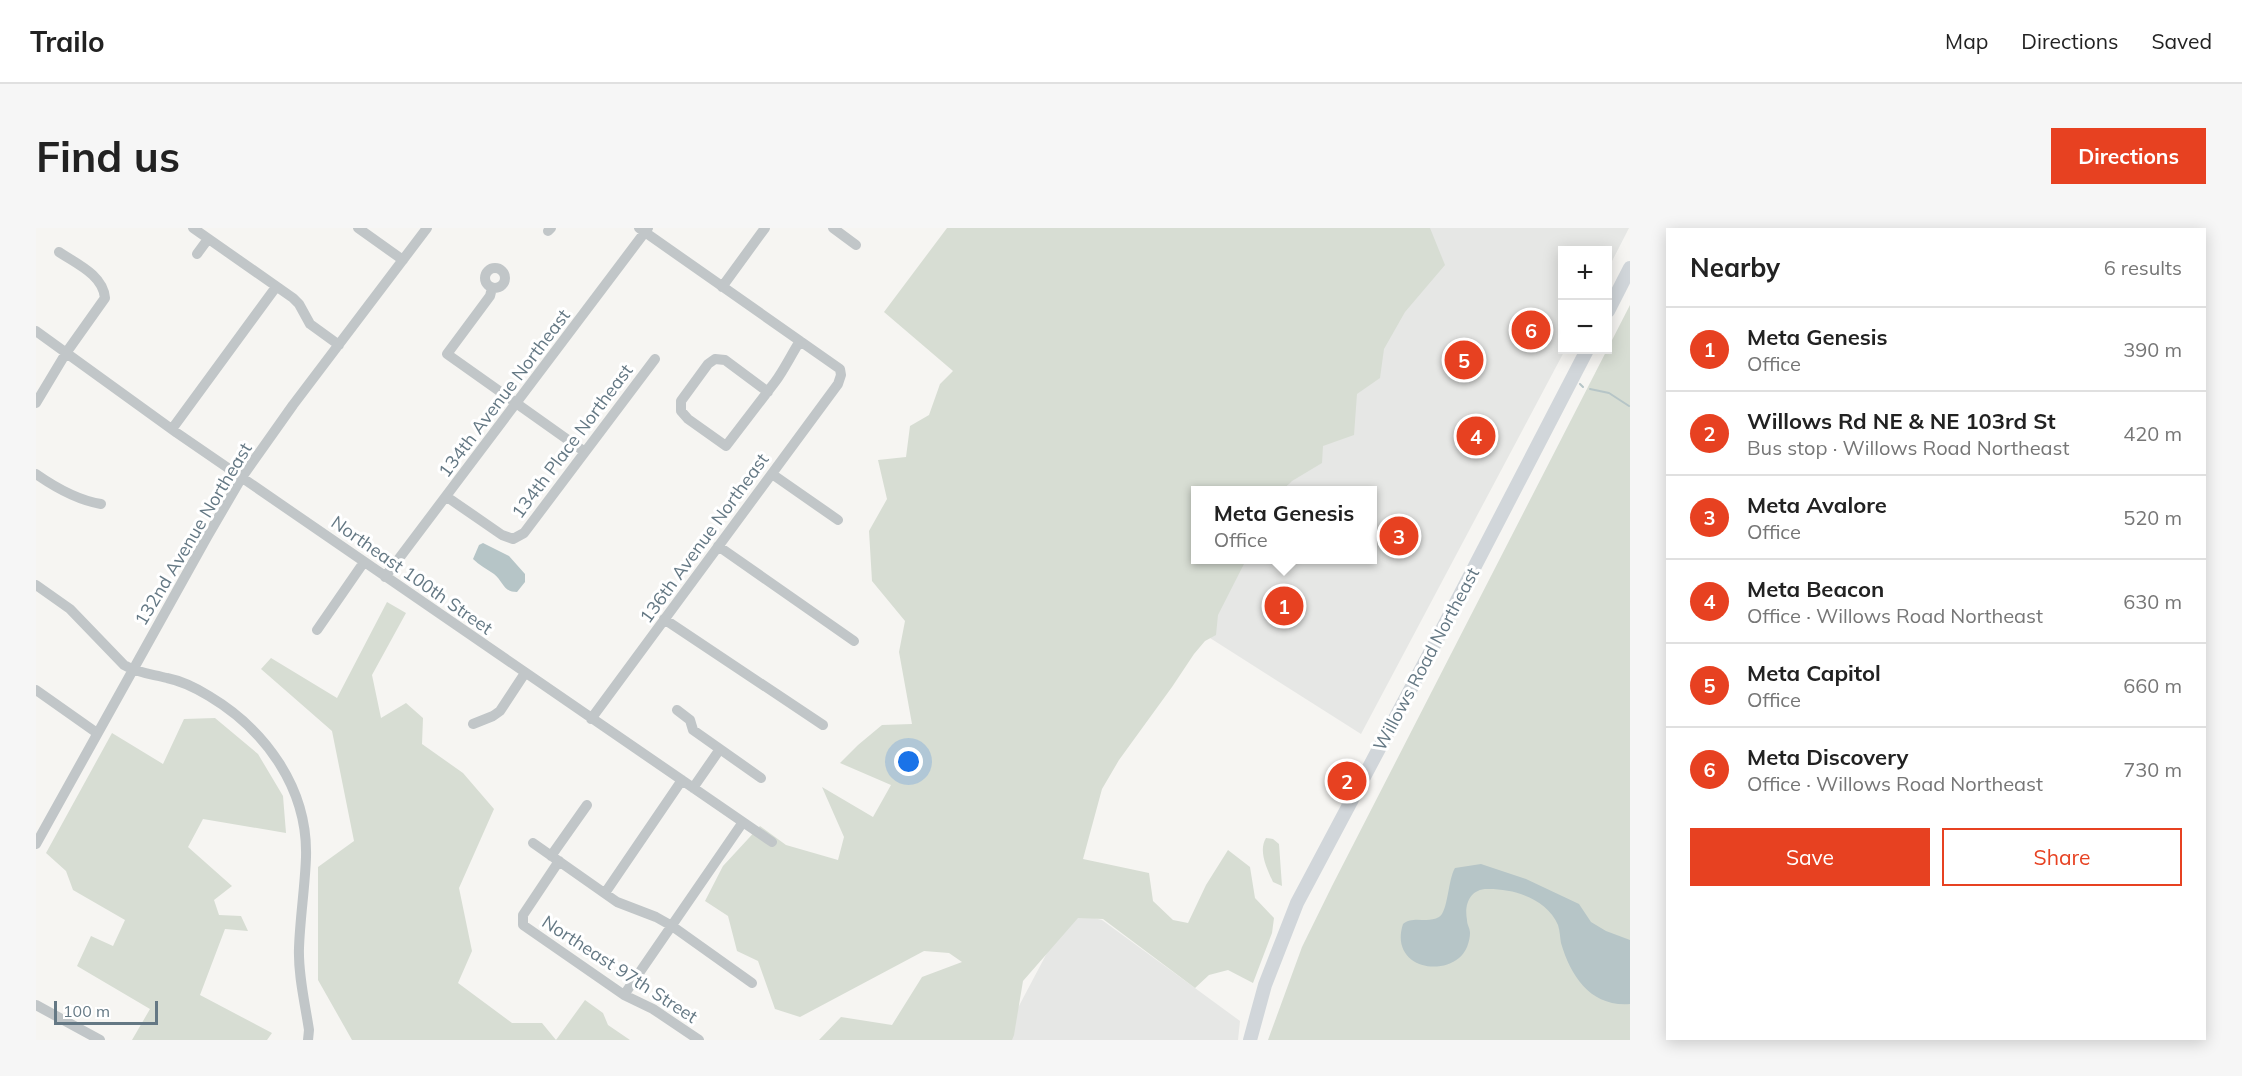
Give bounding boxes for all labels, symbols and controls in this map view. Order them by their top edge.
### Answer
text: Trailo [30,24,105,59]
text: Map [1945,28,1988,54]
text: Directions [2021,28,2118,54]
text: Saved [2151,28,2212,54]
button: Directions [2051,128,2206,184]
text: Find us [36,130,180,183]
map controls [1558,246,1612,354]
button: + [1558,246,1612,300]
text: Nearby [1690,251,1780,284]
text: 6 results [2104,255,2182,280]
button: − [1558,300,1612,354]
street label: 134th Avenue Northeast [433,304,575,482]
pin: 6 [1512,308,1550,352]
text: Meta Genesis [1747,323,1888,351]
text: 1 [1704,337,1716,362]
text: 390 m [2123,337,2182,362]
pin: 5 [1444,338,1484,382]
text: Office [1747,351,1801,376]
street label: 134th Place Northeast [506,359,638,523]
text: Willows Rd NE & NE 103rd St [1747,407,2056,435]
pin: 4 [1456,414,1496,458]
text: 2 [1704,421,1716,446]
text: 420 m [2123,421,2182,446]
text: Bus stop · Willows Road Northeast [1747,435,2069,460]
street label: 132nd Avenue Northeast [129,438,257,630]
street label: 136th Avenue Northeast [635,448,773,628]
popup [1191,486,1377,564]
text: Meta Avalore [1747,491,1887,519]
text: Meta Genesis [1214,499,1354,527]
text: 3 [1704,505,1716,530]
text: 520 m [2123,505,2182,530]
street label: Northeast 100th Street [327,511,497,639]
pin: 3 [1380,514,1418,558]
text: Office [1747,519,1801,544]
text: Office [1214,527,1268,552]
street label: Willows Road Northeast [1368,563,1484,755]
text: Meta Beacon [1747,575,1884,603]
pin: 1 [1264,584,1304,628]
text: 4 [1704,589,1716,614]
text: 630 m [2123,589,2182,614]
text: Office · Willows Road Northeast [1747,603,2043,628]
text: Meta Capitol [1747,659,1881,687]
text: 5 [1704,673,1716,698]
text: 660 m [2123,673,2182,698]
text: Office [1747,687,1801,712]
text: Meta Discovery [1747,743,1908,771]
your location [894,747,923,776]
text: 6 [1704,757,1716,782]
text: 730 m [2123,757,2182,782]
pin: 2 [1328,758,1366,804]
text: Office · Willows Road Northeast [1747,771,2043,796]
button: Save [1690,828,1930,886]
button: Share [1942,828,2182,886]
street label: Northeast 97th Street [538,910,702,1028]
scale bar [54,998,158,1026]
text: 100 m [63,1001,110,1021]

